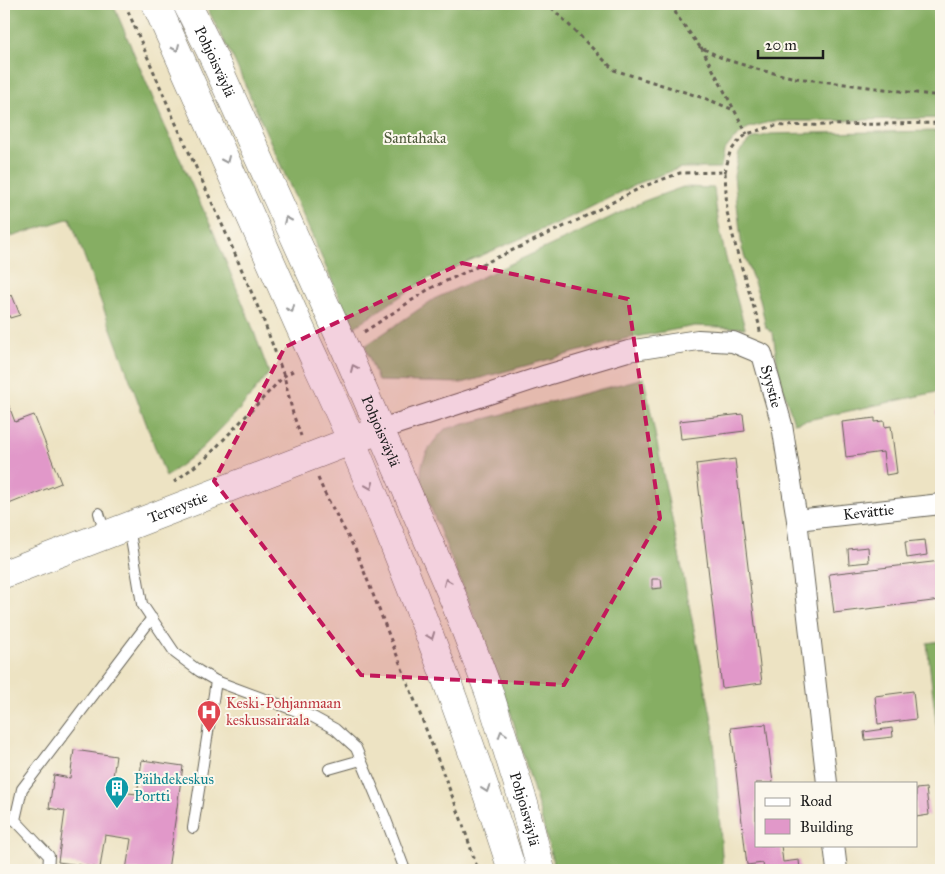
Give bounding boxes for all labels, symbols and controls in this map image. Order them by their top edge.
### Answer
street label: Pohjoisväylä [191,23,239,100]
scale bar [758,28,822,60]
text: 20 m [765,36,797,54]
one-way arrow [169,43,180,52]
park label: Santahaka [384,129,447,147]
one-way arrow [219,155,230,164]
one-way arrow [283,216,293,225]
one-way arrow [285,304,296,313]
street label: Syystie [757,363,786,410]
one-way arrow [349,364,360,373]
street label: Pohjoisväylä [357,393,404,470]
one-way arrow [364,481,374,489]
street label: Terveystie [145,488,210,527]
street label: Kevättie [842,500,895,524]
one-way arrow [442,578,453,587]
one-way arrow [425,631,435,640]
place label: Keski-Pohjanmaan keskussairaala [226,694,341,729]
hospital icon: Keski-Pohjanmaan keskussairaala [196,699,222,733]
one-way arrow [498,731,508,739]
place label: Päihdekeskus Portti [134,770,214,805]
street label: Pohjoisväylä [506,770,544,848]
building icon: Päihdekeskus Portti [104,775,130,809]
legend [755,782,918,846]
one-way arrow [480,784,490,793]
text: Road [800,792,832,810]
text: Building [800,818,854,836]

